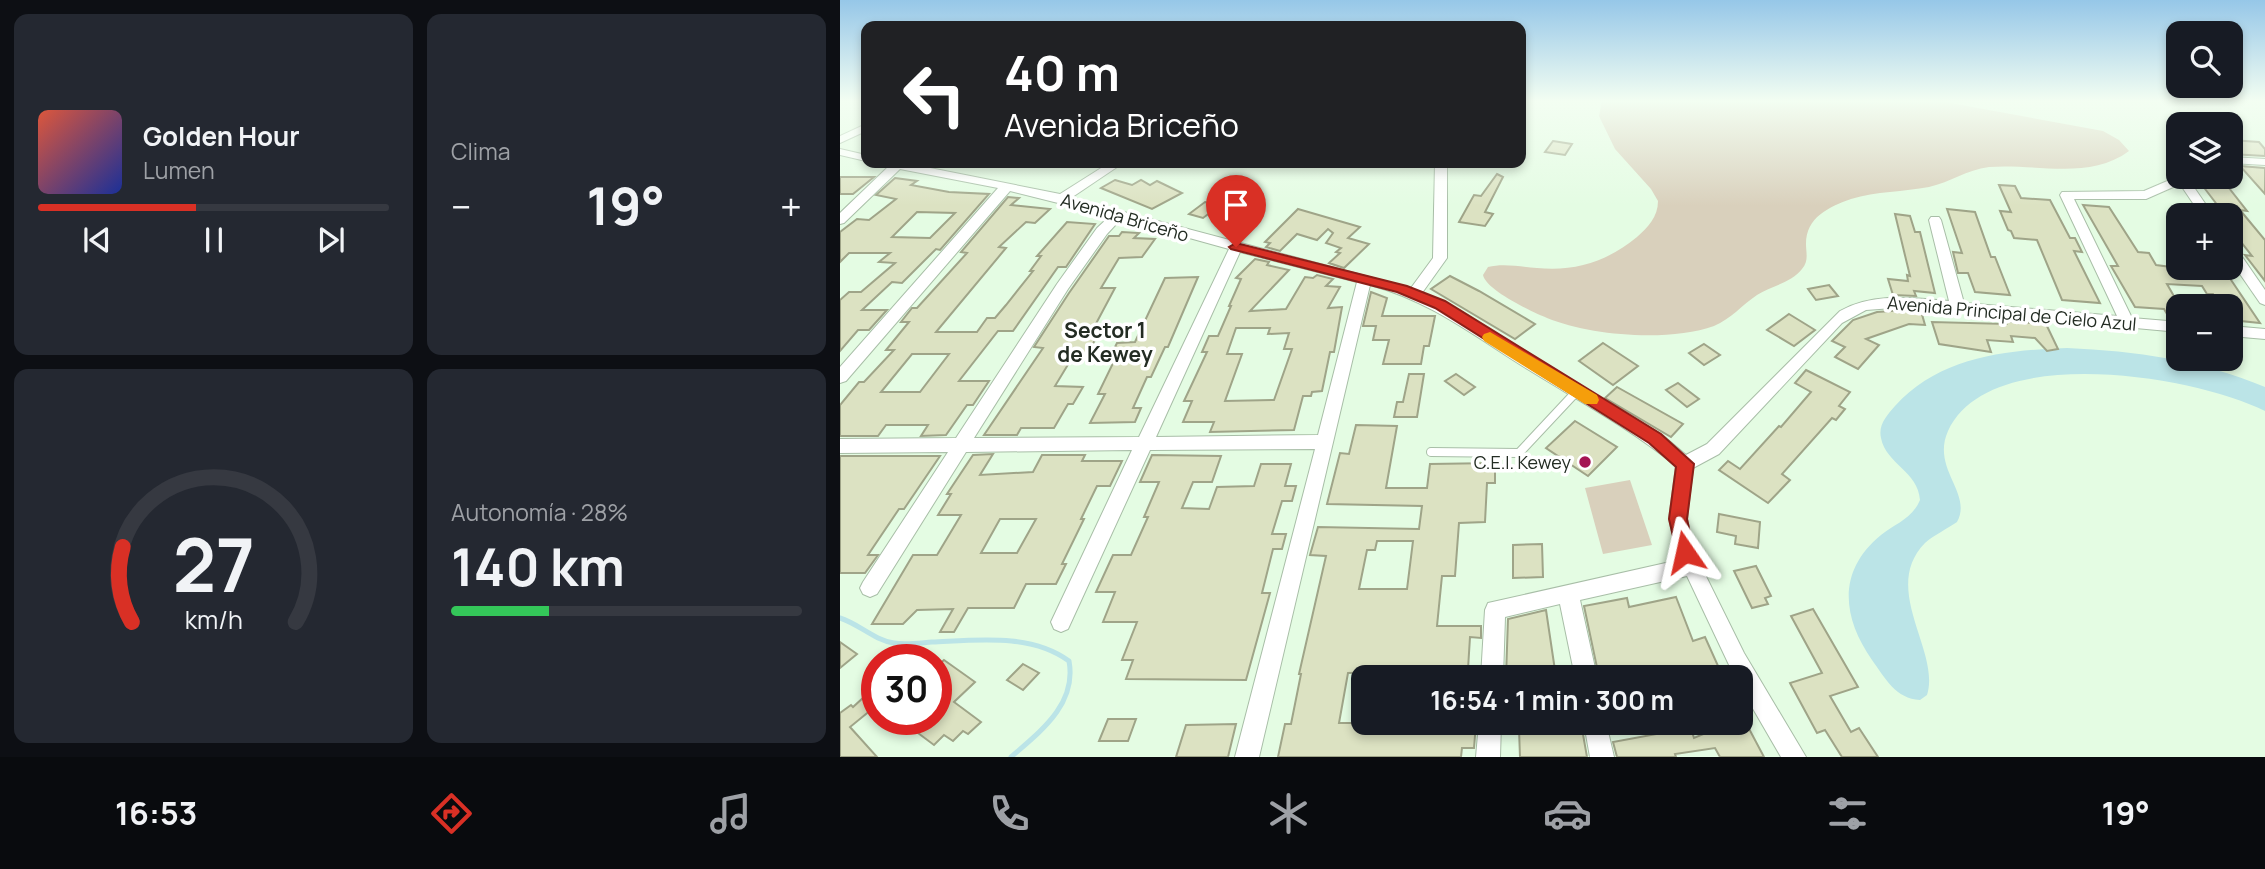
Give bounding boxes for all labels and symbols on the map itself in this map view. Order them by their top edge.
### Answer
pin [1206,175,1266,247]
street label: Avenida Briceño [1058,187,1192,247]
street label: Avenida Principal de Cielo Azul [1886,290,2138,336]
district label: Sector 1 de Kewey [1057,316,1153,368]
place label: C.E.I. Kewey [1474,450,1571,474]
marker: C.E.I. Kewey [1577,454,1593,470]
position arrow [1648,515,1722,589]
speed limit sign: 30 [861,644,952,735]

